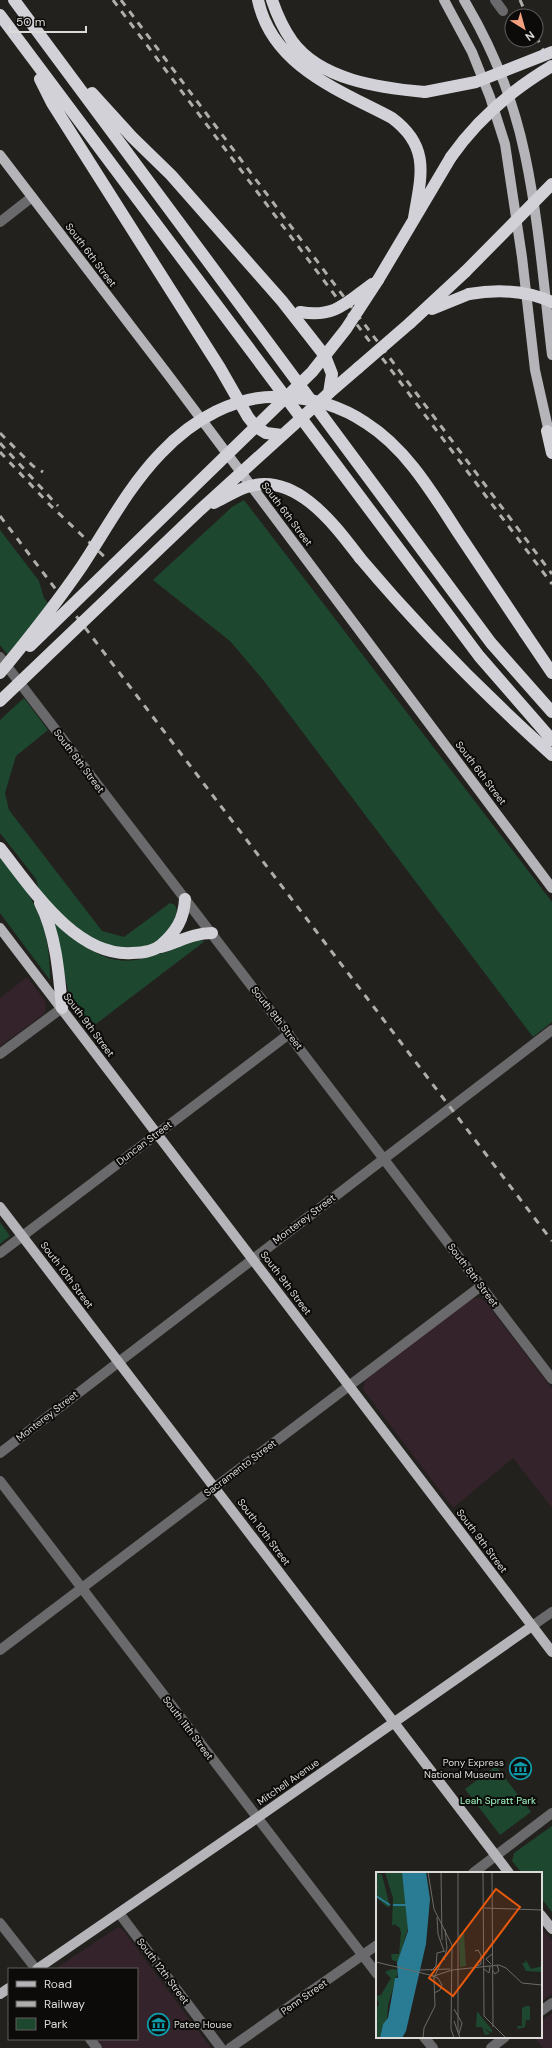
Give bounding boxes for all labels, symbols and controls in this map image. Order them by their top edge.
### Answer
scale bar [10,8,86,34]
north arrow [504,8,544,48]
text: 50 m [16,14,45,30]
text: N [523,28,537,44]
street label: South 6th Street [63,220,119,290]
street label: South 6th Street [259,479,315,549]
street label: South 8th Street [51,727,107,796]
street label: South 6th Street [453,738,509,808]
street label: South 8th Street [248,984,306,1052]
street label: South 9th Street [61,990,117,1060]
street label: Duncan Street [114,1118,174,1168]
street label: Monterey Street [270,1191,338,1247]
street label: South 10th Street [38,1239,96,1311]
street label: South 8th Street [445,1241,501,1310]
street label: South 9th Street [258,1248,314,1318]
street label: Monterey Street [13,1388,81,1444]
street label: Sacramento Street [201,1437,279,1499]
street label: South 10th Street [235,1496,293,1568]
street label: South 9th Street [454,1506,510,1576]
street label: South 11th Street [160,1693,216,1763]
museum icon: Pony Express National Museum [507,1755,533,1781]
street label: Mitchell Avenue [254,1756,322,1808]
place label: Pony Express National Museum [424,1756,504,1781]
park label: Leah Spratt Park [460,1794,536,1807]
inset map [376,1872,542,2038]
street label: South 12th Street [134,1935,192,2007]
legend [8,1968,138,2040]
text: Road [44,1976,72,1992]
street label: Penn Street [278,1976,330,2018]
text: Railway [44,1996,85,2012]
museum icon: Patee House [145,2011,171,2037]
text: Park [44,2016,68,2032]
place label: Patee House [174,2018,232,2031]

